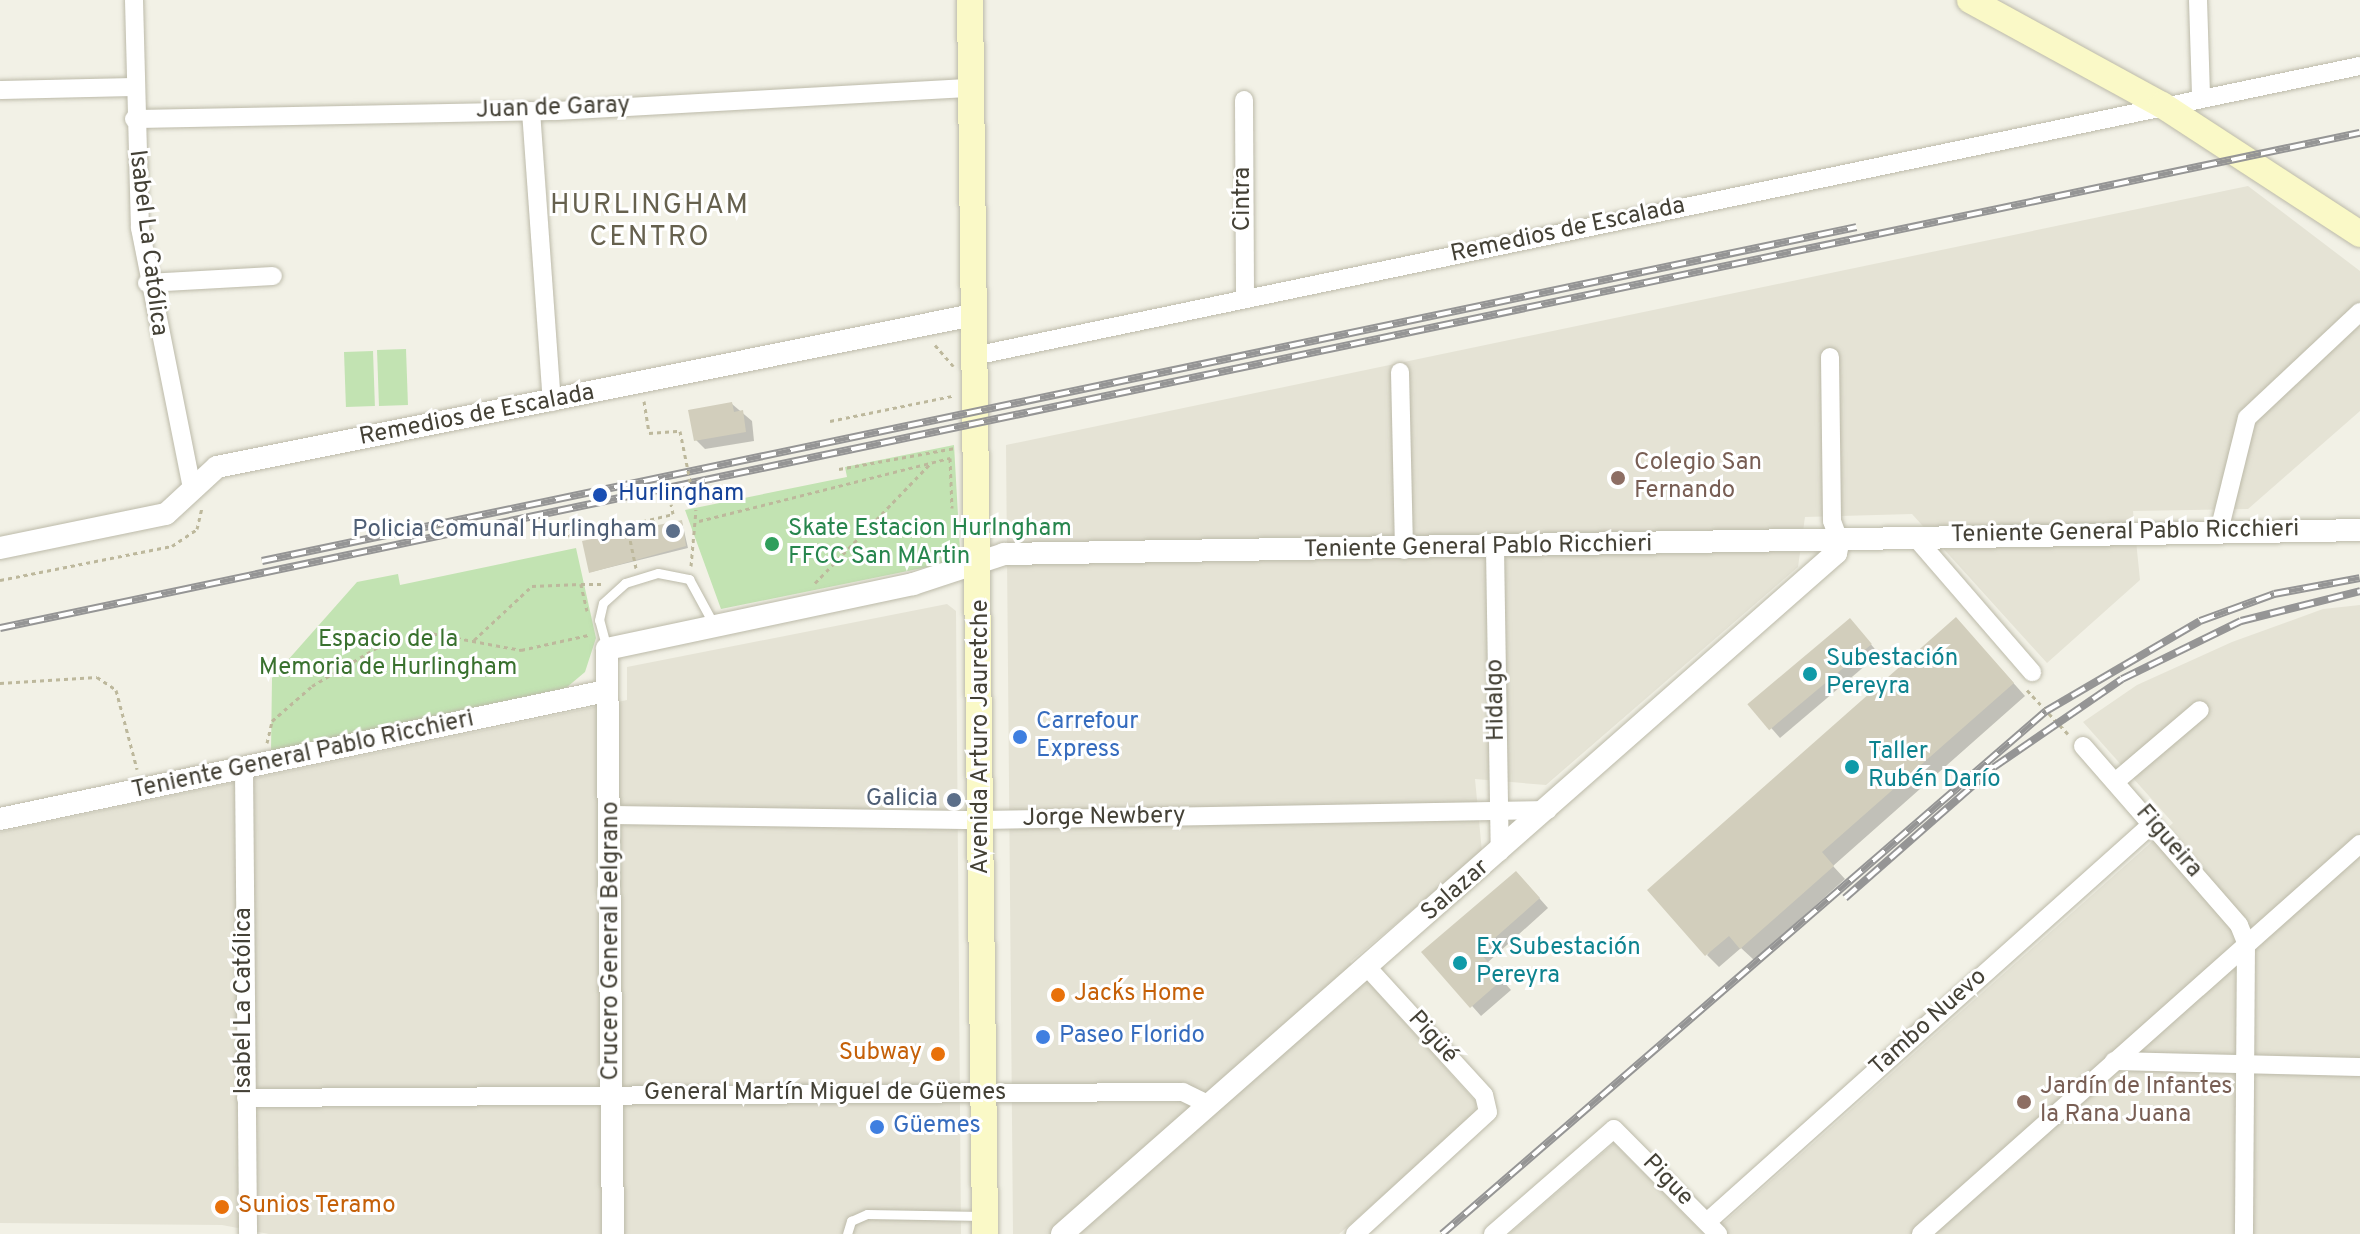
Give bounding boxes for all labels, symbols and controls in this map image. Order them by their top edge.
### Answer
street label: Juan de Garay [475,92,631,126]
street label: Isabel La Católica [121,148,173,338]
street label: Cintra [1230,167,1258,231]
district label: HURLINGHAM CENTRO [550,189,750,255]
street label: Remedios de Escalada [1448,192,1688,270]
street label: Remedios de Escalada [357,379,597,453]
place label: Colegio San Fernando [1634,450,1762,506]
marker: Colegio San Fernando [1609,469,1627,487]
place label: Hurlingham [618,481,744,509]
marker: Hurlingham [589,484,611,506]
place label: Skate Estacion Hurlngham FFCC San MArtin [788,516,1072,572]
street label: Teniente General Pablo Ricchieri [1950,516,2300,550]
place label: Policia Comunal Hurlingham [352,517,657,545]
marker: Policia Comunal Hurlingham [664,522,682,540]
street label: Teniente General Pablo Ricchieri [1303,531,1653,565]
marker: Skate Estacion Hurlngham FFCC San MArtin [763,535,781,553]
street label: Avenida Arturo Jauretche [968,599,996,875]
park label: Espacio de la Memoria de Hurlingham [259,627,517,683]
place label: Subestación Pereyra [1826,646,1958,702]
street label: Hidalgo [1482,659,1512,741]
marker: Subestación Pereyra [1801,665,1819,683]
street label: Teniente General Pablo Ricchieri [129,706,477,806]
place label: Carrefour Express [1036,709,1139,765]
marker: Carrefour Express [1011,728,1029,746]
place label: Taller Rubén Darío [1868,739,2001,795]
marker: Taller Rubén Darío [1843,758,1861,776]
place label: Galicia [866,786,938,814]
marker: Galicia [945,791,963,809]
street label: Figueira [2129,800,2207,884]
street label: Crucero General Belgrano [598,801,626,1081]
street label: Jorge Newbery [1022,802,1186,834]
street label: Salazar [1416,854,1496,928]
street label: Isabel La Católica [231,907,259,1095]
place label: Ex Subestación Pereyra [1476,935,1641,991]
marker: Ex Subestación Pereyra [1451,954,1469,972]
street label: Tambo Nuevo [1865,963,1993,1083]
place label: Jack´s Home [1074,981,1205,1009]
marker: Jack´s Home [1049,986,1067,1004]
street label: Pigüé [1401,1006,1463,1070]
place label: Paseo Florido [1059,1023,1205,1051]
marker: Paseo Florido [1034,1028,1052,1046]
place label: Subway [839,1040,922,1068]
marker: Subway [929,1045,947,1063]
place label: Jardín de Infantes la Rana Juana [2040,1074,2233,1130]
street label: General Martín Miguel de Güemes [644,1080,1006,1108]
marker: Jardín de Infantes la Rana Juana [2015,1093,2033,1111]
place label: Güemes [893,1113,981,1141]
marker: Güemes [868,1118,886,1136]
street label: Pigue [1635,1149,1699,1213]
place label: Sunios Teramo [238,1193,397,1221]
marker: Sunios Teramo [213,1198,231,1216]

